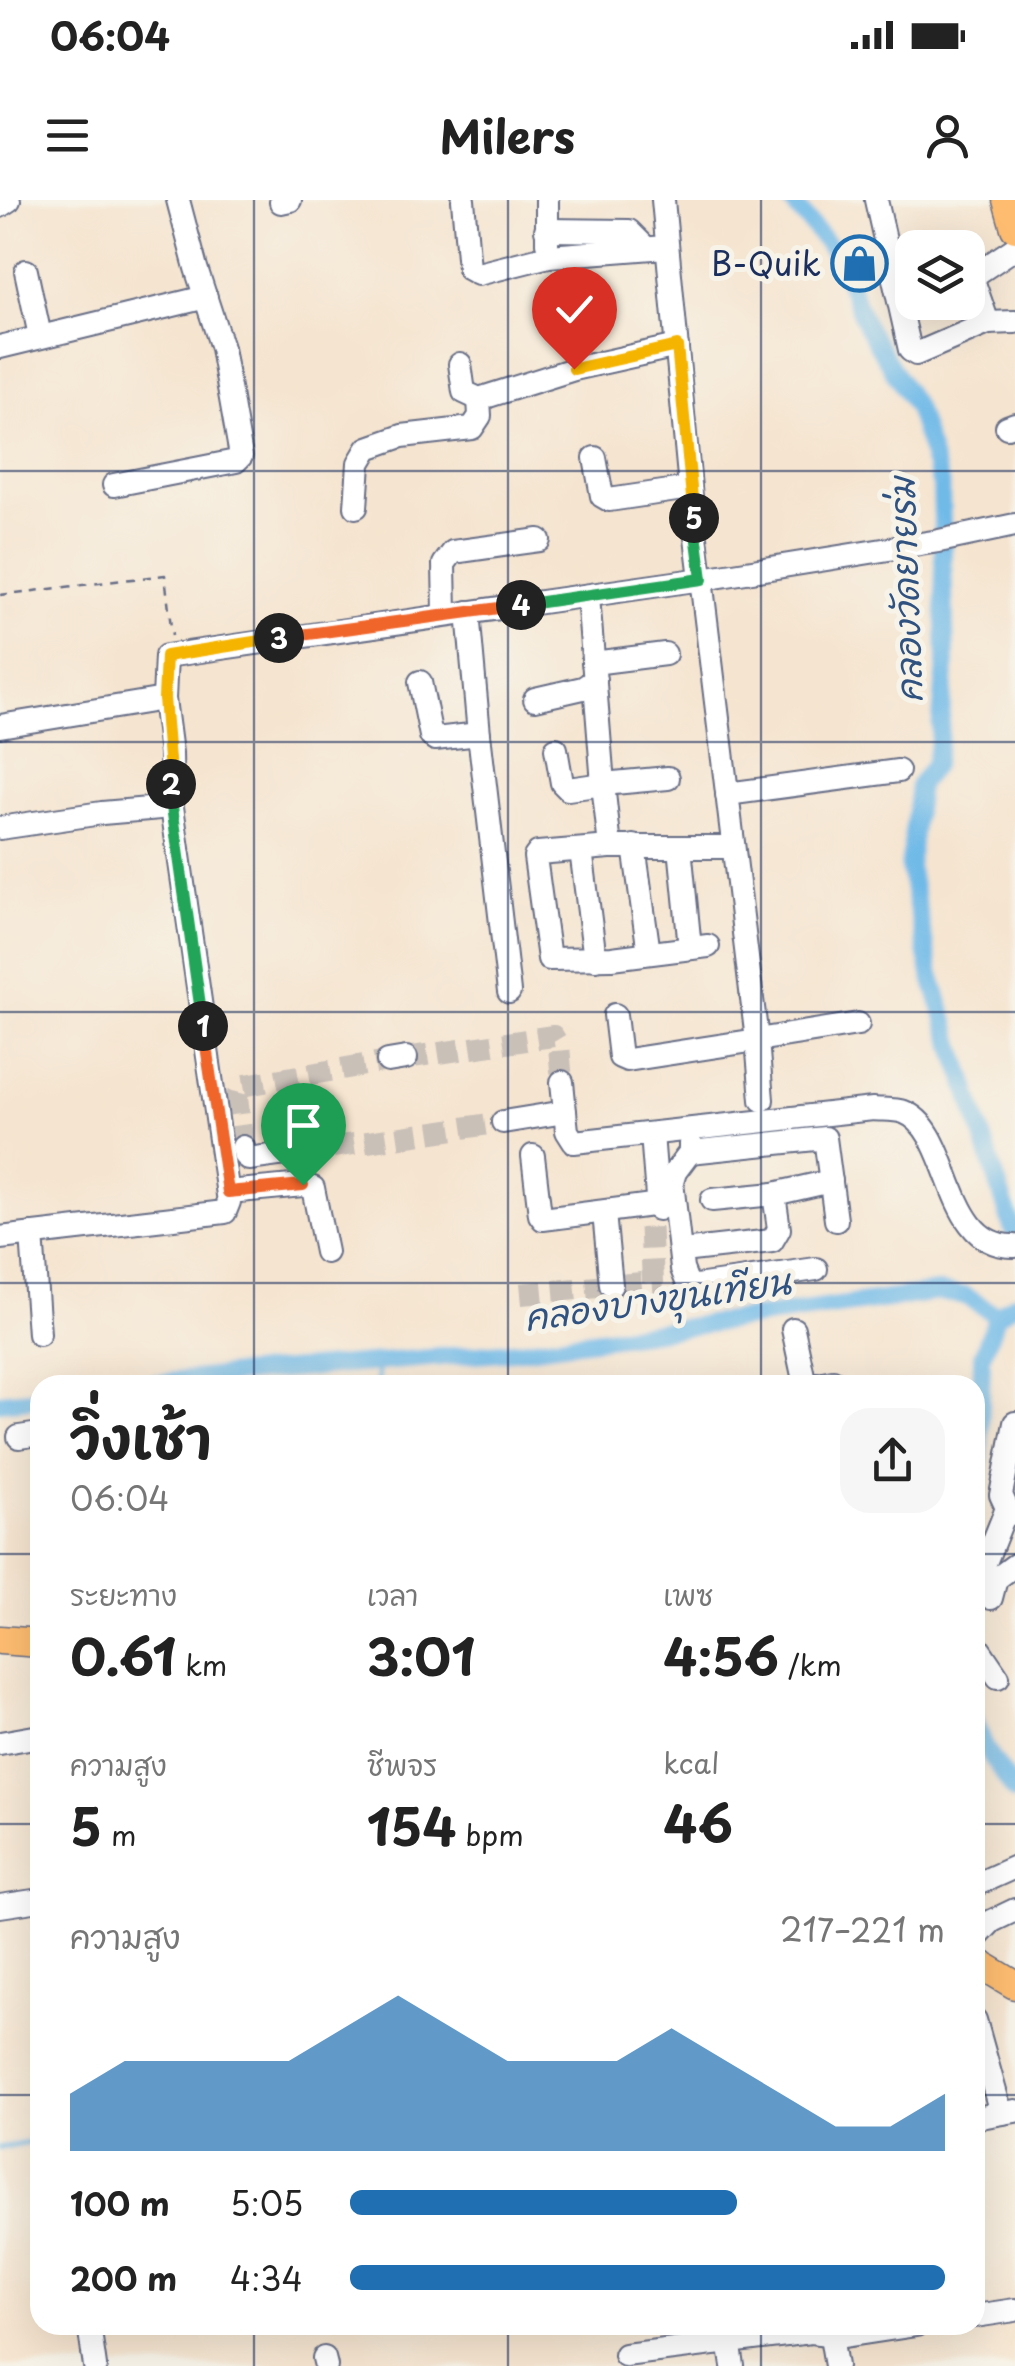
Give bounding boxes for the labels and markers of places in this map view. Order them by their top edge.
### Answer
shop icon: B-Quik [830,233,890,293]
place label: B-Quik [711,239,821,287]
pin [532,267,617,370]
pin: 5 [669,493,719,543]
pin: 4 [496,580,546,630]
pin: 3 [254,613,304,663]
pin: 2 [146,759,196,809]
pin: 1 [178,1001,228,1051]
pin [261,1083,346,1186]

